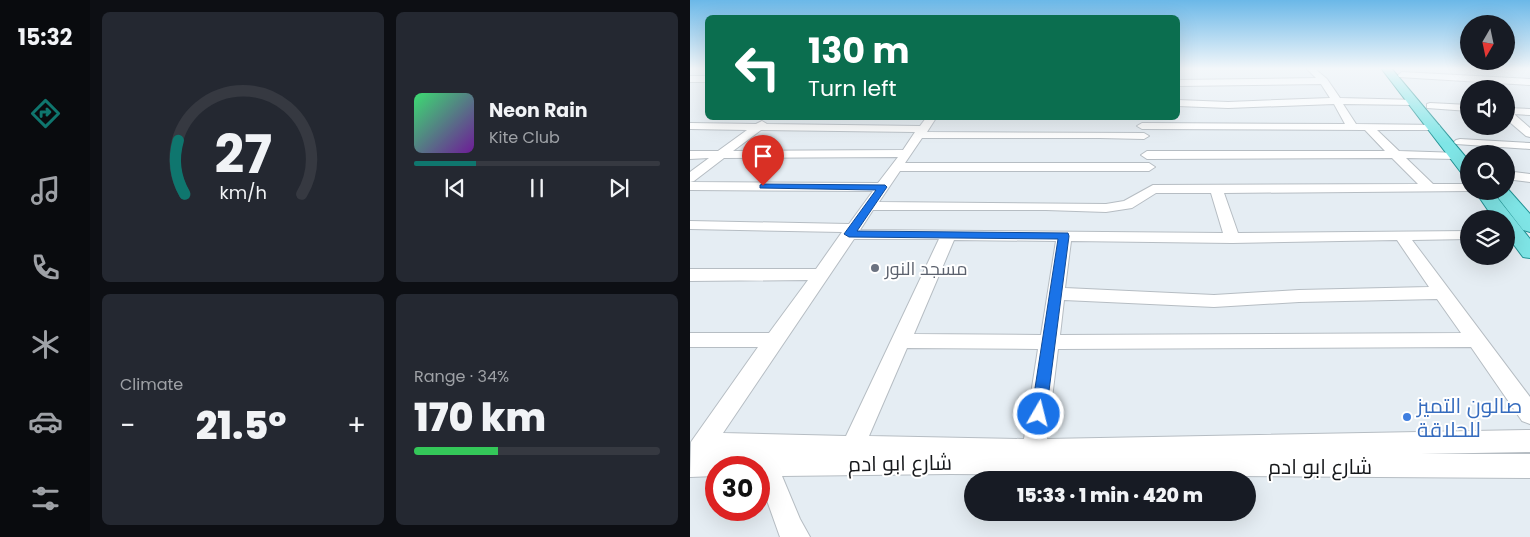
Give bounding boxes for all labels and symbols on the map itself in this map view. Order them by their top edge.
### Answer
north arrow [1460,15,1515,70]
pin [742,135,784,186]
place label: مسجد النور [884,256,968,281]
marker: مسجد النور [869,262,881,274]
position arrow [1012,387,1064,439]
place label: صالون التميز للحلاقة [1416,391,1522,444]
marker: صالون التميز للحلاقة [1401,411,1413,423]
street label: شارع ابو ادم [848,448,952,478]
street label: شارع ابو ادم [1268,452,1372,481]
speed limit sign: 30 [705,456,770,521]

